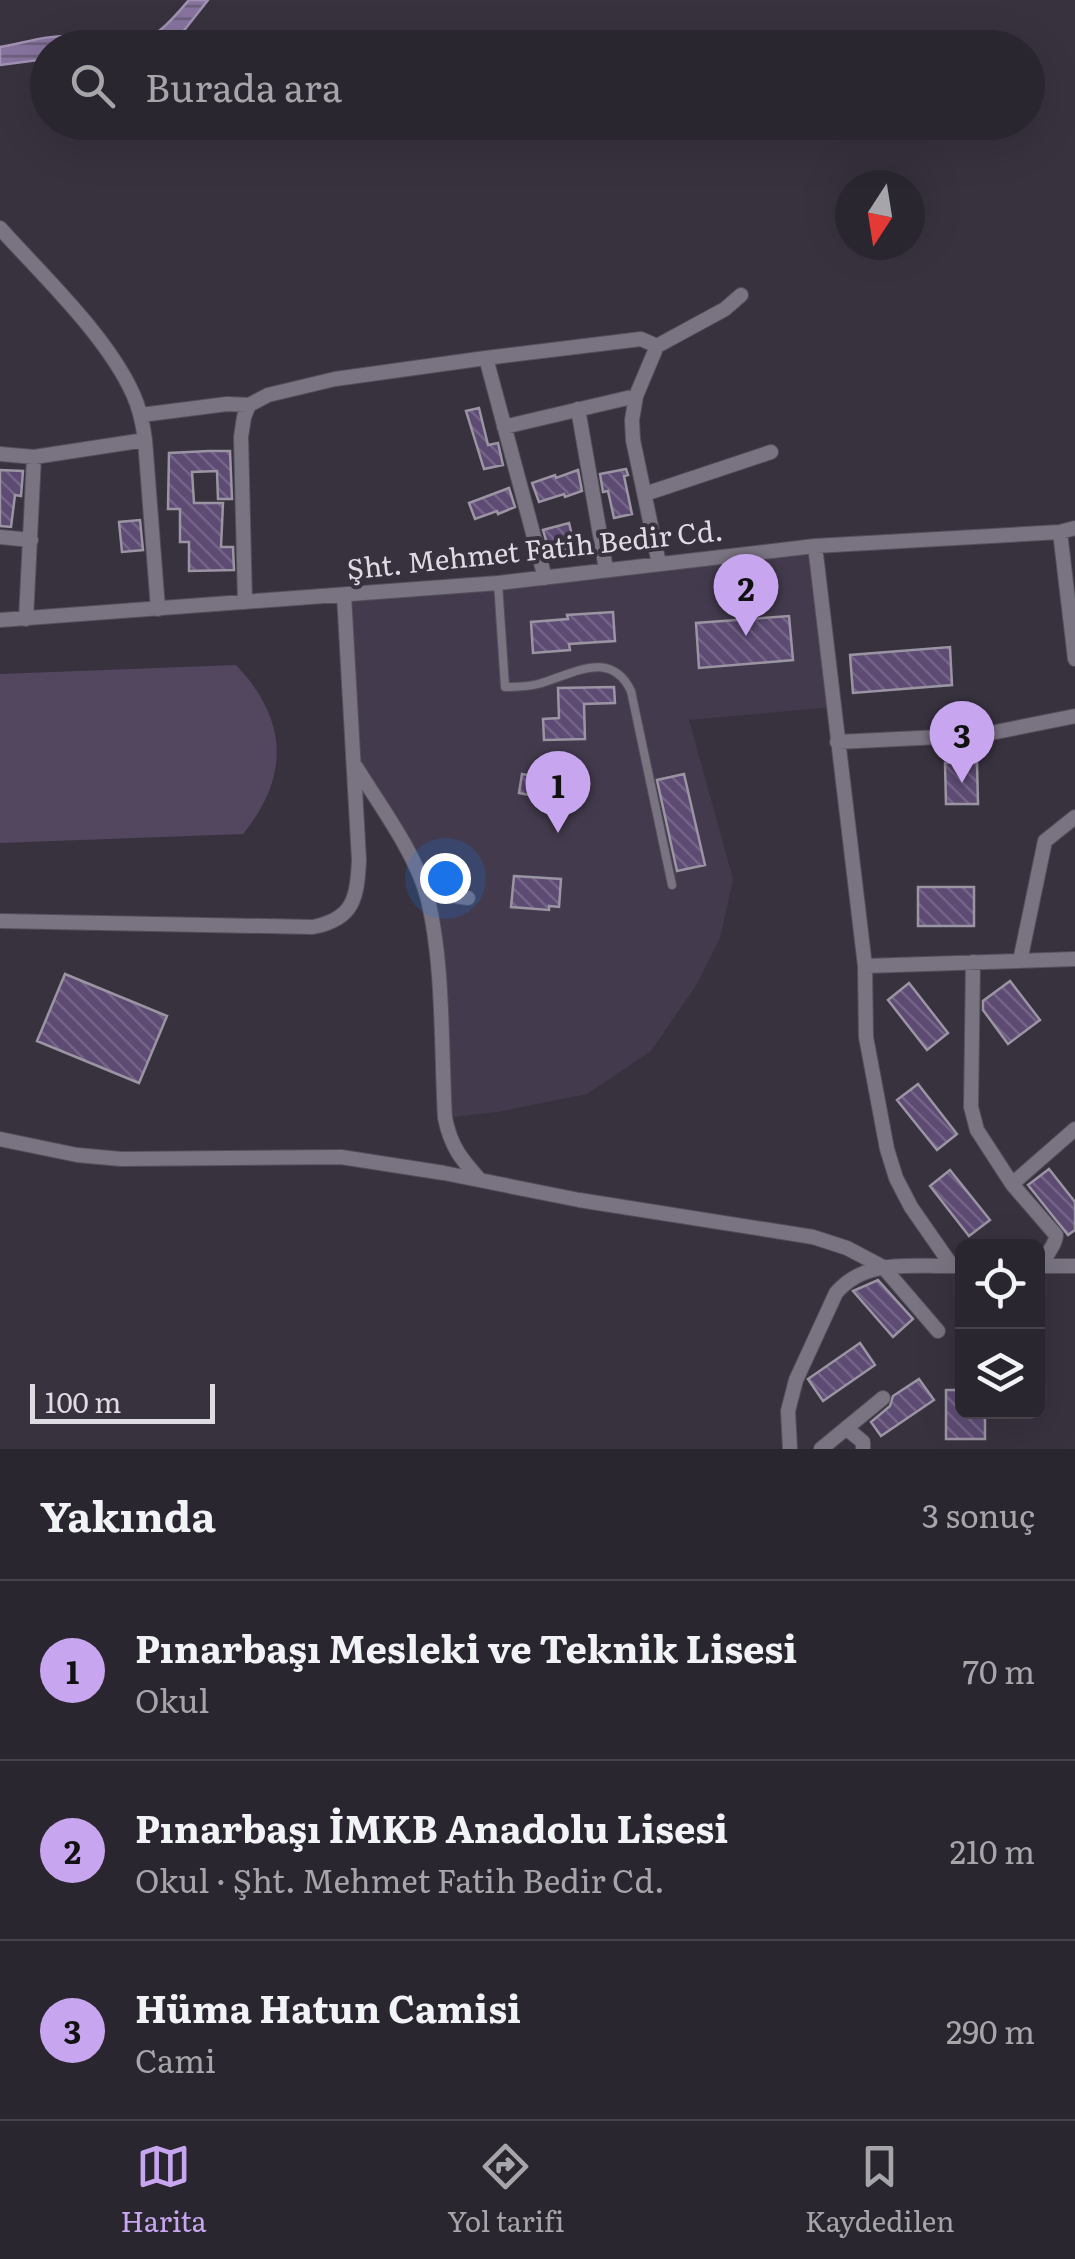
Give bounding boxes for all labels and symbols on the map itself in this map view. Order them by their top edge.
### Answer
north arrow [835,170,925,260]
street label: Şht. Mehmet Fatih Bedir Cd. [345,507,725,589]
pin: 2 [714,554,778,636]
pin: 3 [930,700,994,783]
pin: 1 [526,750,590,833]
your location [420,853,471,904]
scale bar [30,1379,215,1424]

